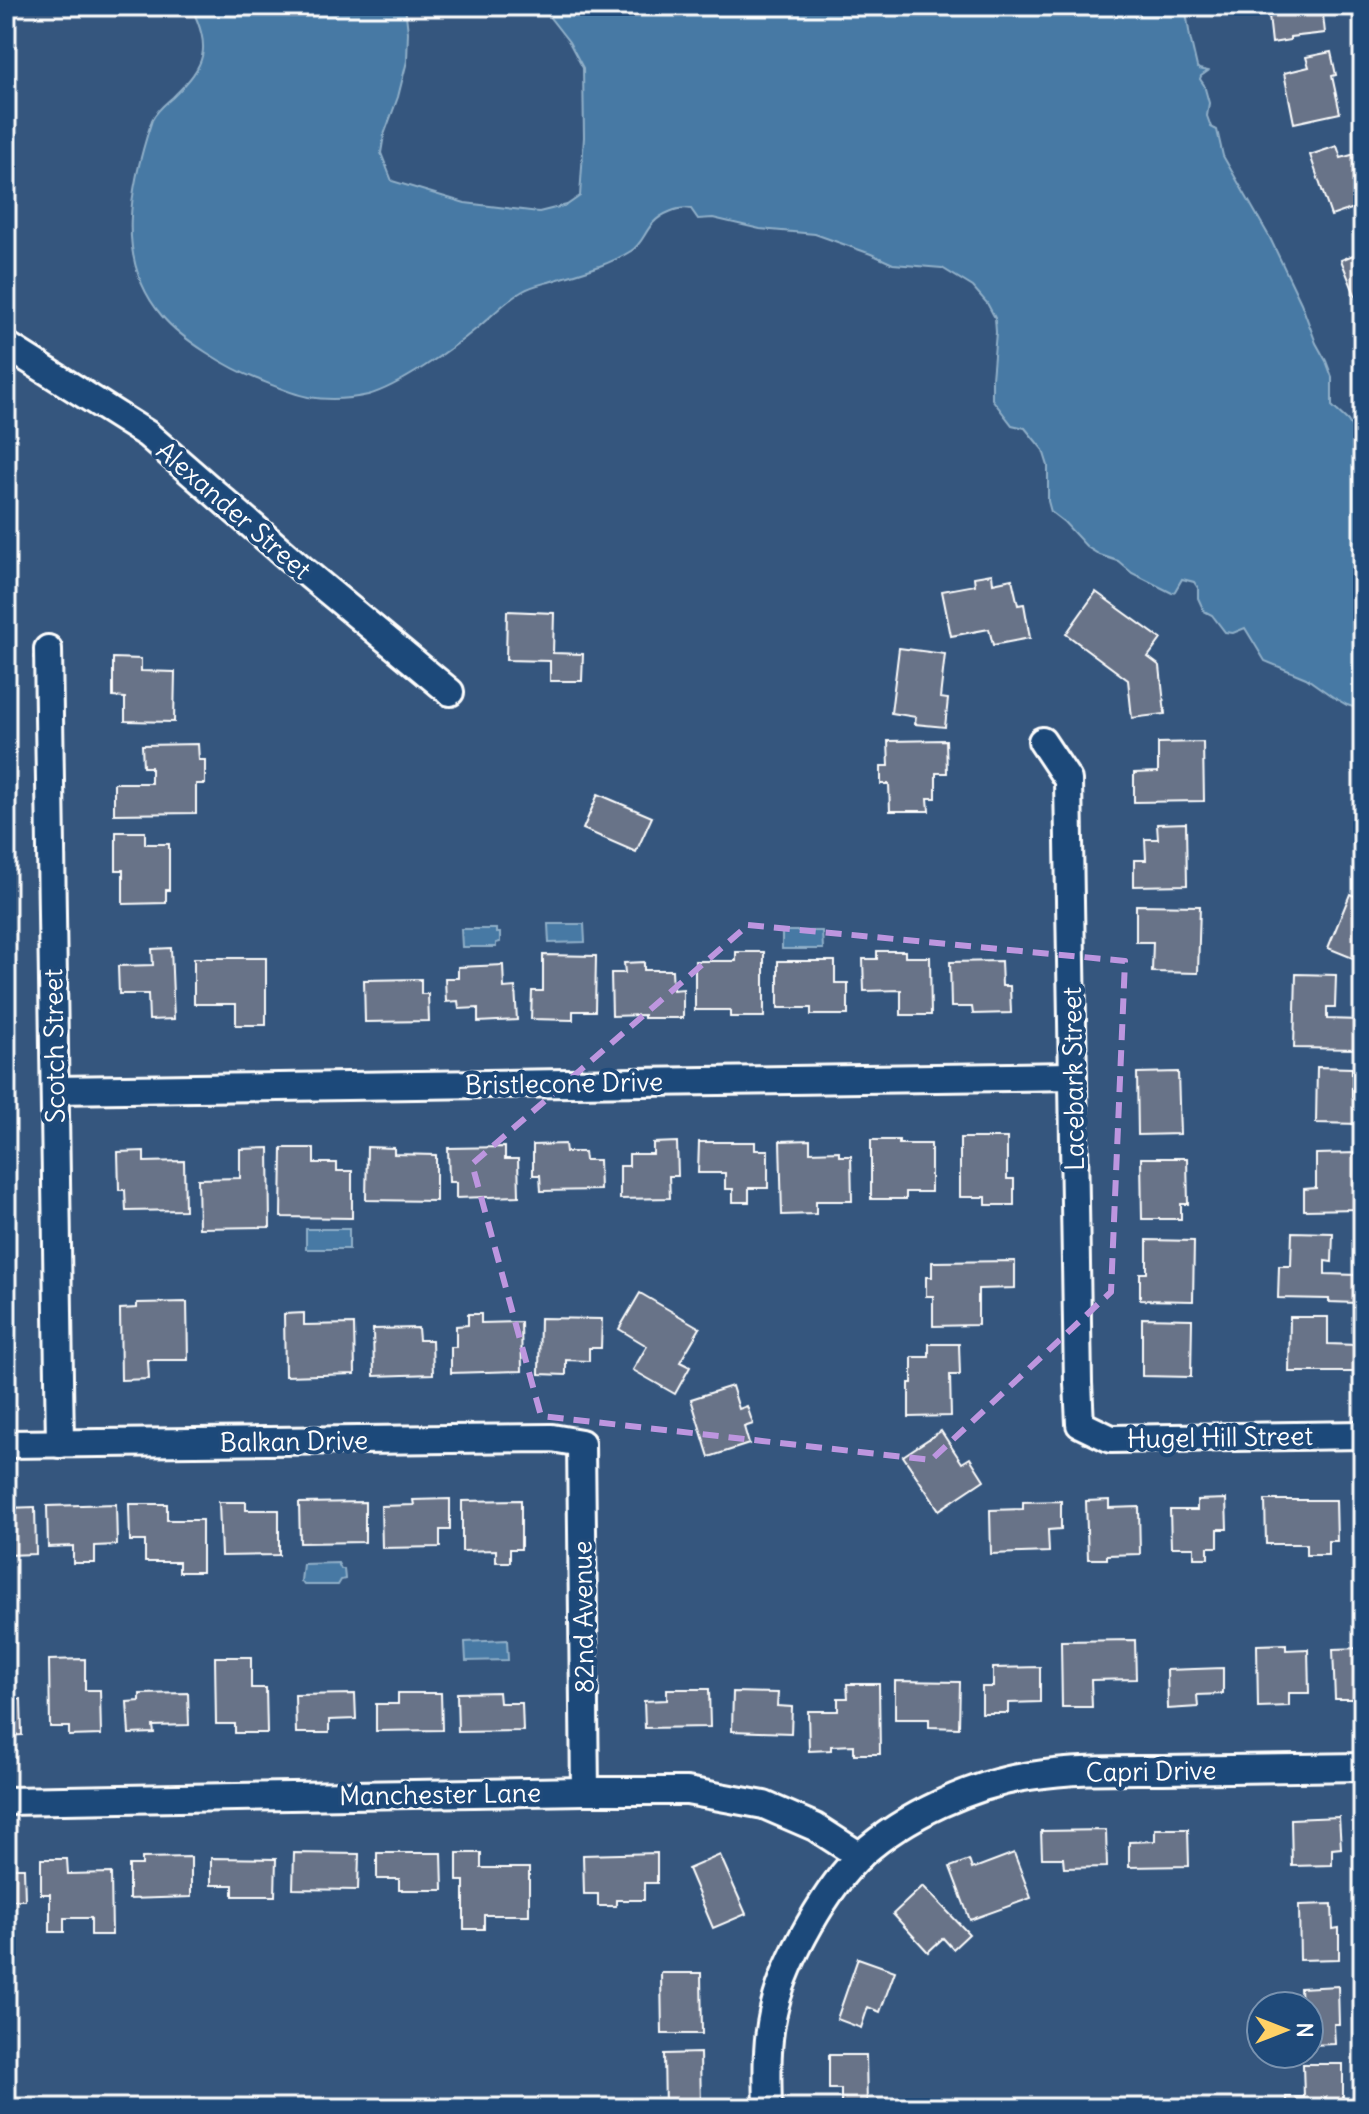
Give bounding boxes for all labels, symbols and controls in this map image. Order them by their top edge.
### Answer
street label: Alexander Street [150,434,318,586]
street label: Scotch Street [36,968,72,1124]
street label: Lacebark Street [1055,986,1091,1171]
street label: Bristlecone Drive [465,1065,663,1101]
street label: Hugel Hill Street [1127,1419,1314,1455]
street label: Balkan Drive [220,1423,368,1459]
street label: 82nd Avenue [565,1540,601,1694]
street label: Capri Drive [1085,1753,1217,1789]
street label: Manchester Lane [339,1776,541,1812]
north arrow [1245,1990,1325,2070]
text: N [1291,2022,1319,2038]

